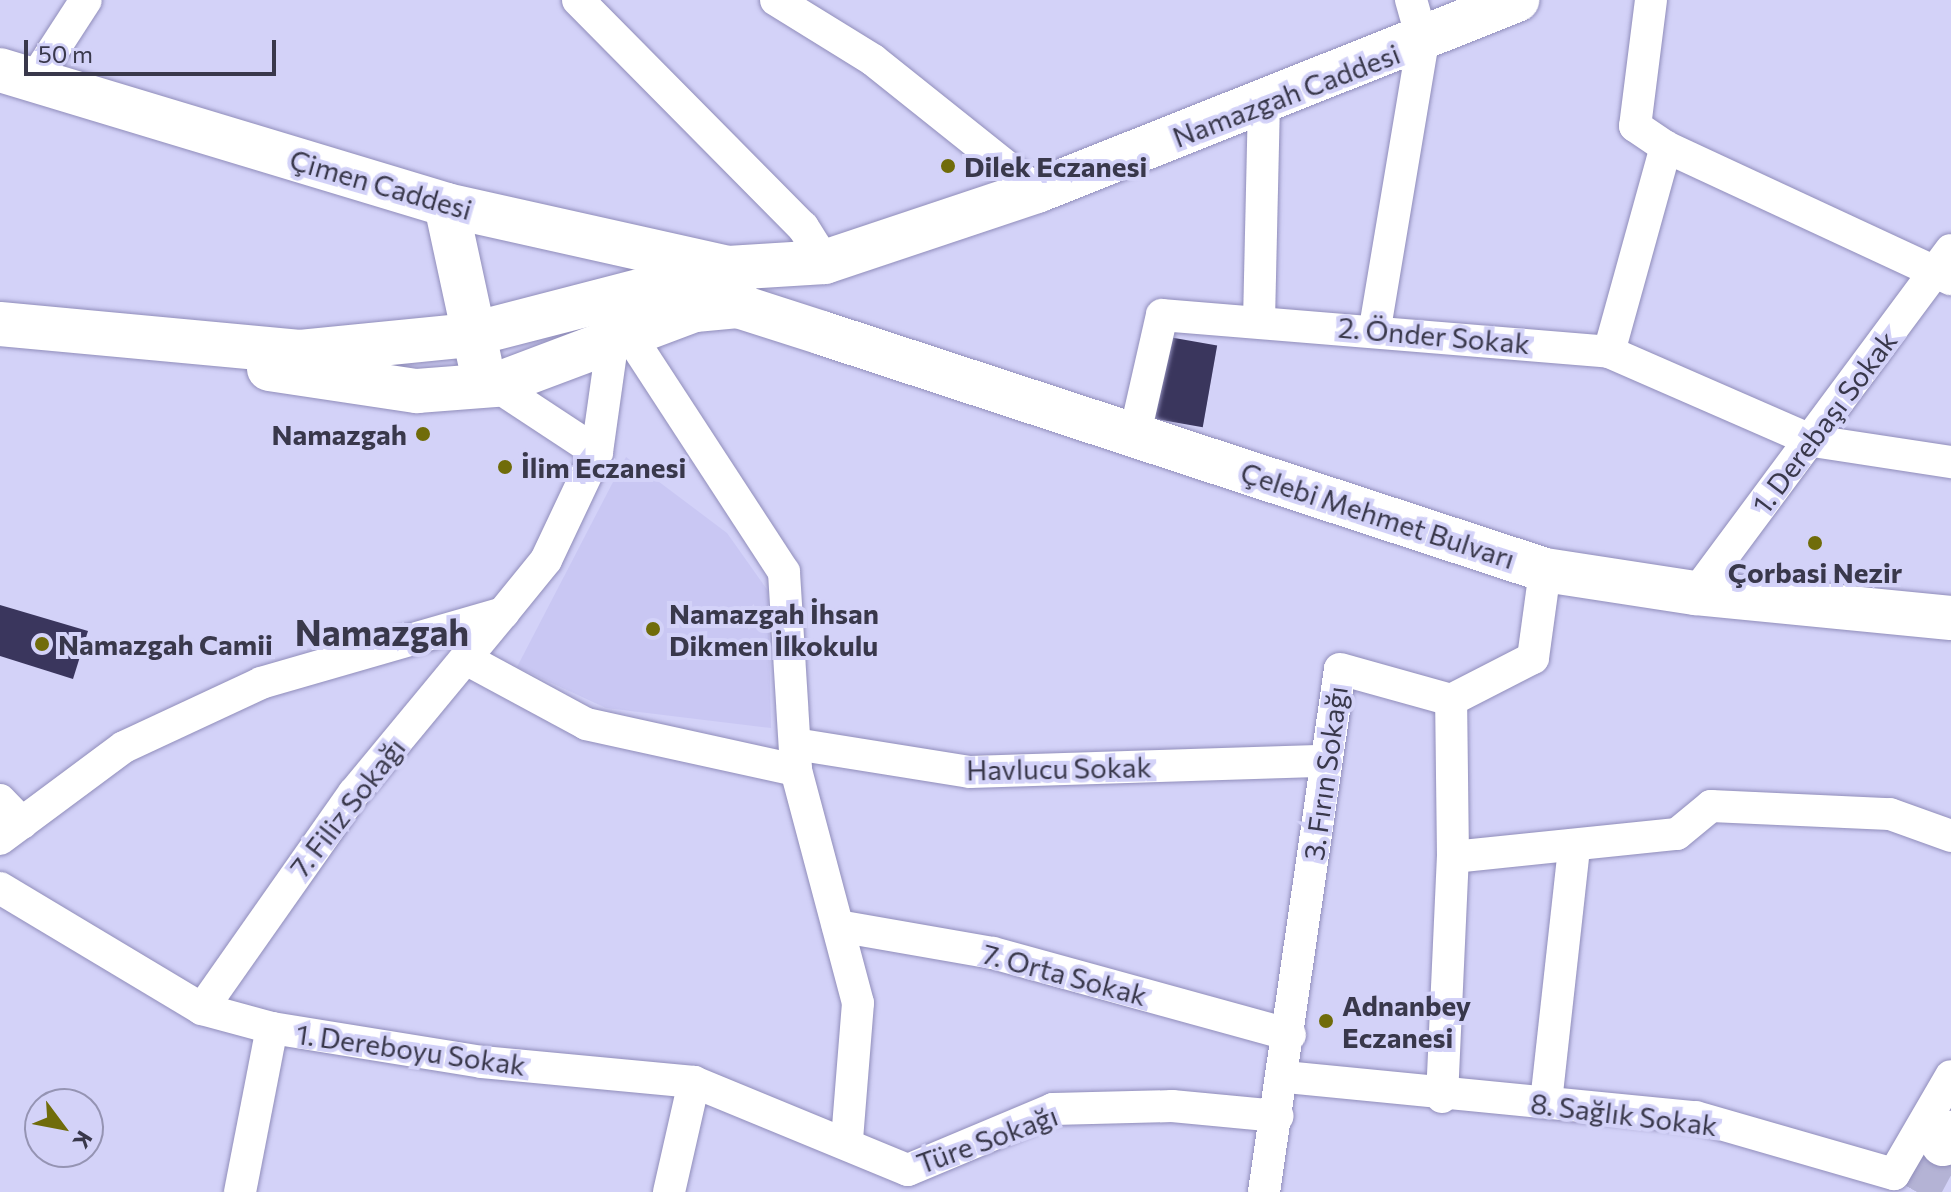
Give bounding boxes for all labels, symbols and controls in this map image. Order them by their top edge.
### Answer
scale bar [28,24,280,74]
street label: Namazgah Caddesi [1168,36,1404,154]
text: 50 m [38,39,93,68]
street label: Çimen Caddesi [286,142,476,226]
place label: Dilek Eczanesi [964,149,1147,183]
marker: Dilek Eczanesi [939,157,957,175]
street label: 2. Önder Sokak [1337,310,1531,360]
street label: 1. Derebaşı Sokak [1745,324,1903,520]
place label: Namazgah [271,417,407,451]
marker: Namazgah [414,425,432,443]
place label: İlim Eczanesi [521,450,686,484]
street label: Çelebi Mehmet Bulvarı [1237,455,1519,575]
marker: İlim Eczanesi [496,458,514,476]
marker: Çorbasi Nezir [1806,534,1824,552]
place label: Çorbasi Nezir [1728,555,1902,589]
place label: Namazgah İhsan Dikmen İlkokulu [669,596,879,662]
district label: Namazgah [295,610,469,654]
marker: Namazgah İhsan Dikmen İlkokulu [644,620,662,638]
place label: Namazgah Camii [58,627,273,661]
marker: Namazgah Camii [33,635,51,653]
street label: 3. Fırın Sokağı [1296,684,1354,862]
street label: 7. Filiz Sokağı [282,731,412,883]
street label: Havlucu Sokak [966,750,1152,786]
street label: 7. Orta Sokak [979,936,1151,1012]
place label: Adnanbey Eczanesi [1342,988,1471,1054]
marker: Adnanbey Eczanesi [1317,1012,1335,1030]
street label: 1. Dereboyu Sokak [294,1016,528,1082]
street label: 8. Sağlık Sokak [1529,1086,1719,1142]
north arrow [24,1088,104,1168]
street label: Türe Sokağı [912,1098,1062,1180]
text: K [68,1126,99,1154]

